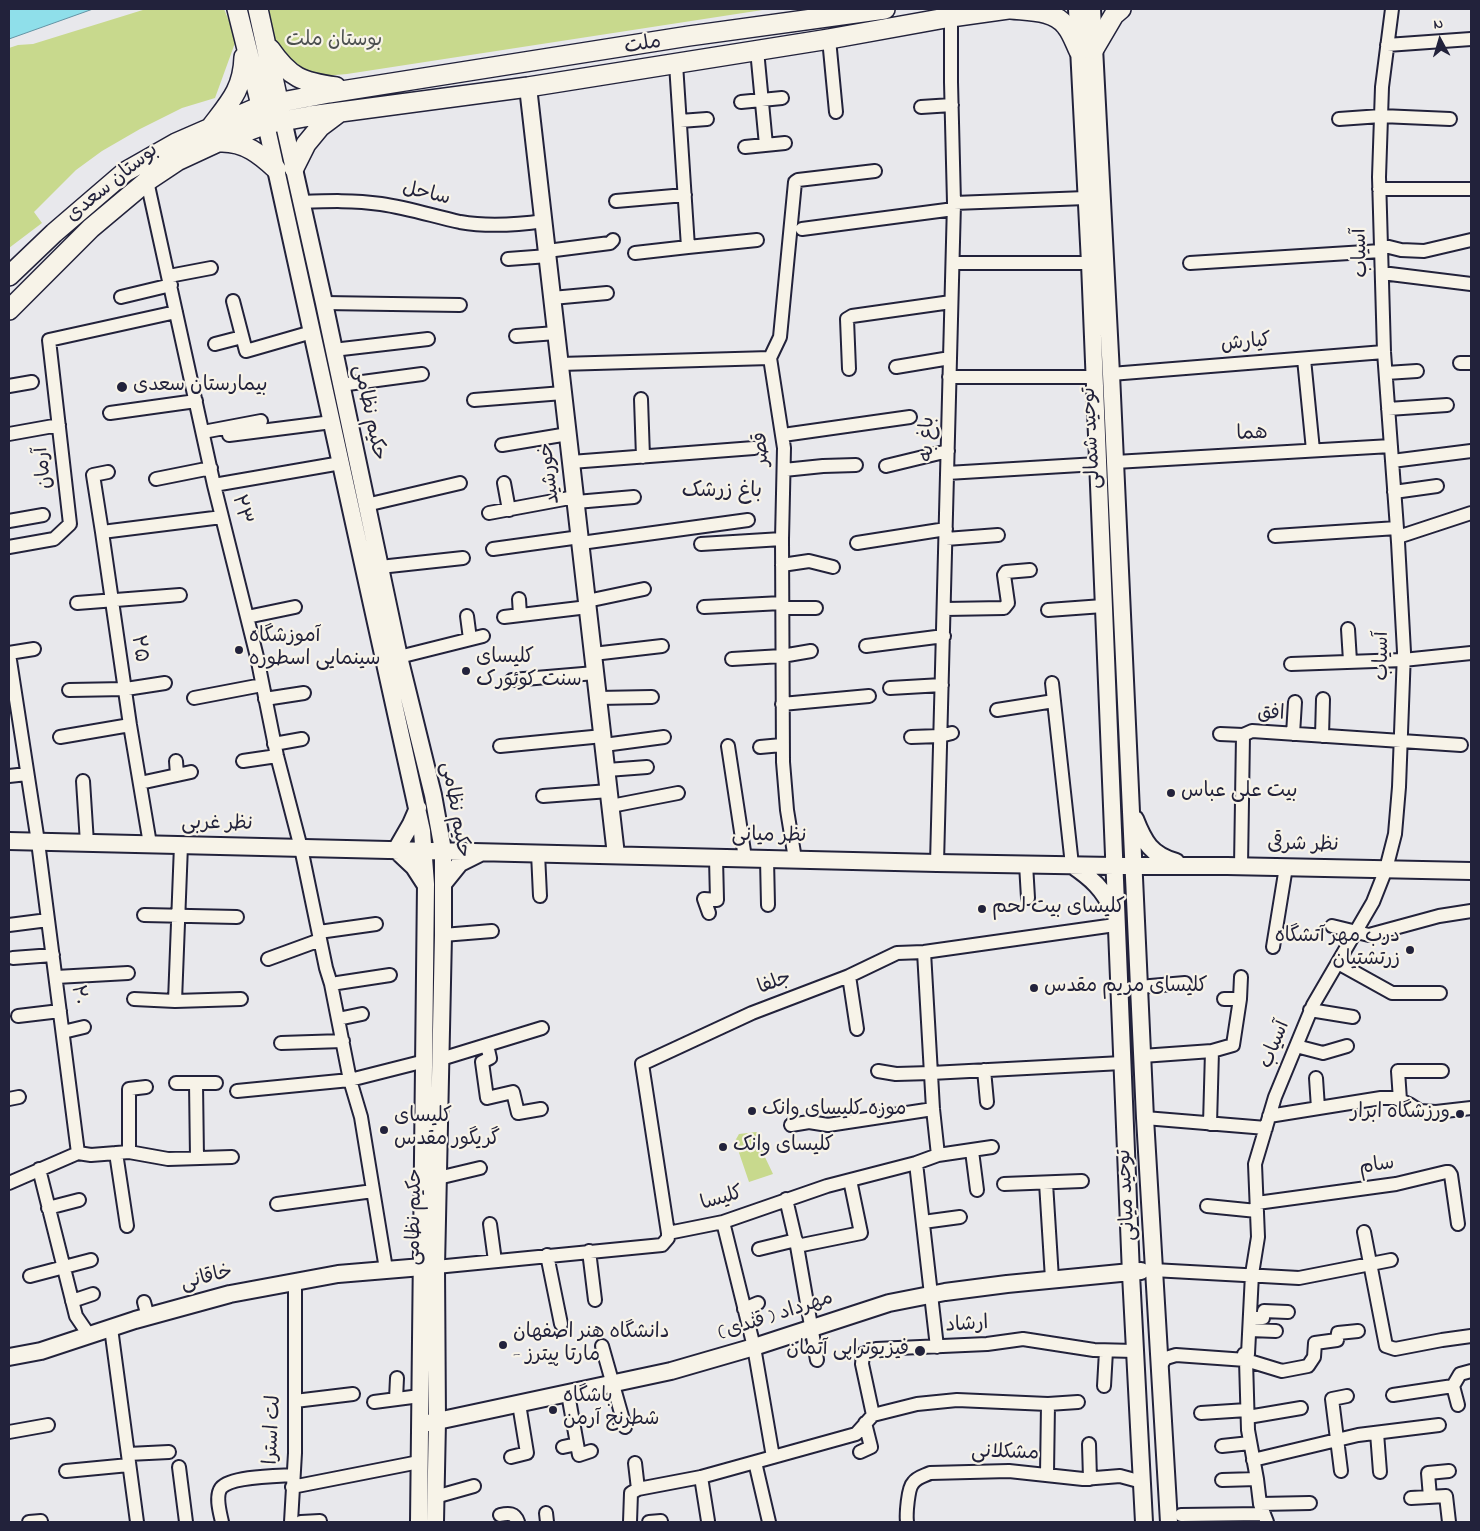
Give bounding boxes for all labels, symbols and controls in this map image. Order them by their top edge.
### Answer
text: N [1433,14,1444,36]
north arrow [1415,15,1465,65]
park label: بوستان ملت [286,30,382,54]
street label: ملت [623,31,663,61]
street label: بوستان سعدی [62,140,164,228]
street label: ساحل [400,178,452,212]
street label: آسیاب [1349,228,1375,278]
street label: کیارش [1220,330,1272,358]
street label: حکیم نظامی [346,363,390,463]
place label: بیمارستان سعدی [133,375,268,399]
marker: بیمارستان سعدی [115,380,129,394]
street label: توحید شمالی [1078,386,1108,490]
street label: باغ به [917,416,941,462]
street label: هما [1236,422,1268,448]
street label: قصر [750,431,776,467]
street label: خورشید [535,441,567,505]
street label: آرمان [31,446,59,490]
district label: باغ زرشک [682,480,762,506]
street label: ۲۳ [225,493,255,527]
place label: آموزشگاه سینمایی اسطوره [249,626,381,673]
street label: آسیاب [1372,631,1396,681]
street label: ۲۵ [124,634,152,664]
marker: آموزشگاه سینمایی اسطوره [233,644,245,656]
place label: کلیسای سنت کوئورک [476,647,582,694]
marker: کلیسای سنت کوئورک [460,665,472,677]
street label: افق [1257,703,1285,727]
street label: حکیم نظامی [434,760,474,860]
place label: بیت علی عباس [1181,781,1298,805]
marker: بیت علی عباس [1165,787,1177,799]
street label: نظر غربی [181,812,253,838]
street label: نظر میانی [731,824,807,850]
street label: نظر شرقی [1267,833,1339,859]
place label: کلیسای بیت لحم [992,897,1125,921]
marker: کلیسای بیت لحم [976,903,988,915]
place label: درب مهر آتشگاه زرتشتیان [1275,926,1400,973]
marker: درب مهر آتشگاه زرتشتیان [1404,944,1416,956]
street label: جلفا [755,967,795,1001]
place label: کلیسای مریم مقدس [1044,976,1208,1000]
marker: کلیسای مریم مقدس [1028,982,1040,994]
street label: ۲۰ [64,984,90,1006]
street label: آسیاب [1256,1018,1296,1072]
place label: موزه کلیسای وانک [762,1099,906,1123]
place label: ورزشگاه ابرار [1350,1102,1450,1126]
marker: موزه کلیسای وانک [746,1105,758,1117]
place label: کلیسای گریگور مقدس [394,1106,500,1153]
marker: ورزشگاه ابرار [1454,1108,1466,1120]
marker: کلیسای گریگور مقدس [378,1124,390,1136]
place label: کلیسای وانک [733,1135,834,1159]
marker: کلیسای وانک [717,1141,729,1153]
street label: توحید میانی [1114,1148,1142,1242]
street label: سام [1358,1152,1396,1182]
street label: حکیم نظامی [403,1168,429,1266]
street label: کلیسا [698,1183,746,1217]
street label: خاقانی [179,1261,235,1297]
street label: مهرداد ( قندی) [716,1287,836,1347]
street label: ارشاد [945,1313,989,1339]
place label: دانشگاه هنر اصفهان - مارتا پیترز [513,1322,669,1369]
marker: دانشگاه هنر اصفهان - مارتا پیترز [497,1339,509,1351]
place label: فیزیوتراپی آتمان [786,1339,909,1363]
marker: فیزیوتراپی آتمان [913,1344,927,1358]
place label: باشگاه شطرنج آرمن [563,1386,659,1433]
street label: لت استرا [260,1395,288,1465]
marker: باشگاه شطرنج آرمن [547,1404,559,1416]
street label: مشکلانی [971,1441,1039,1467]

